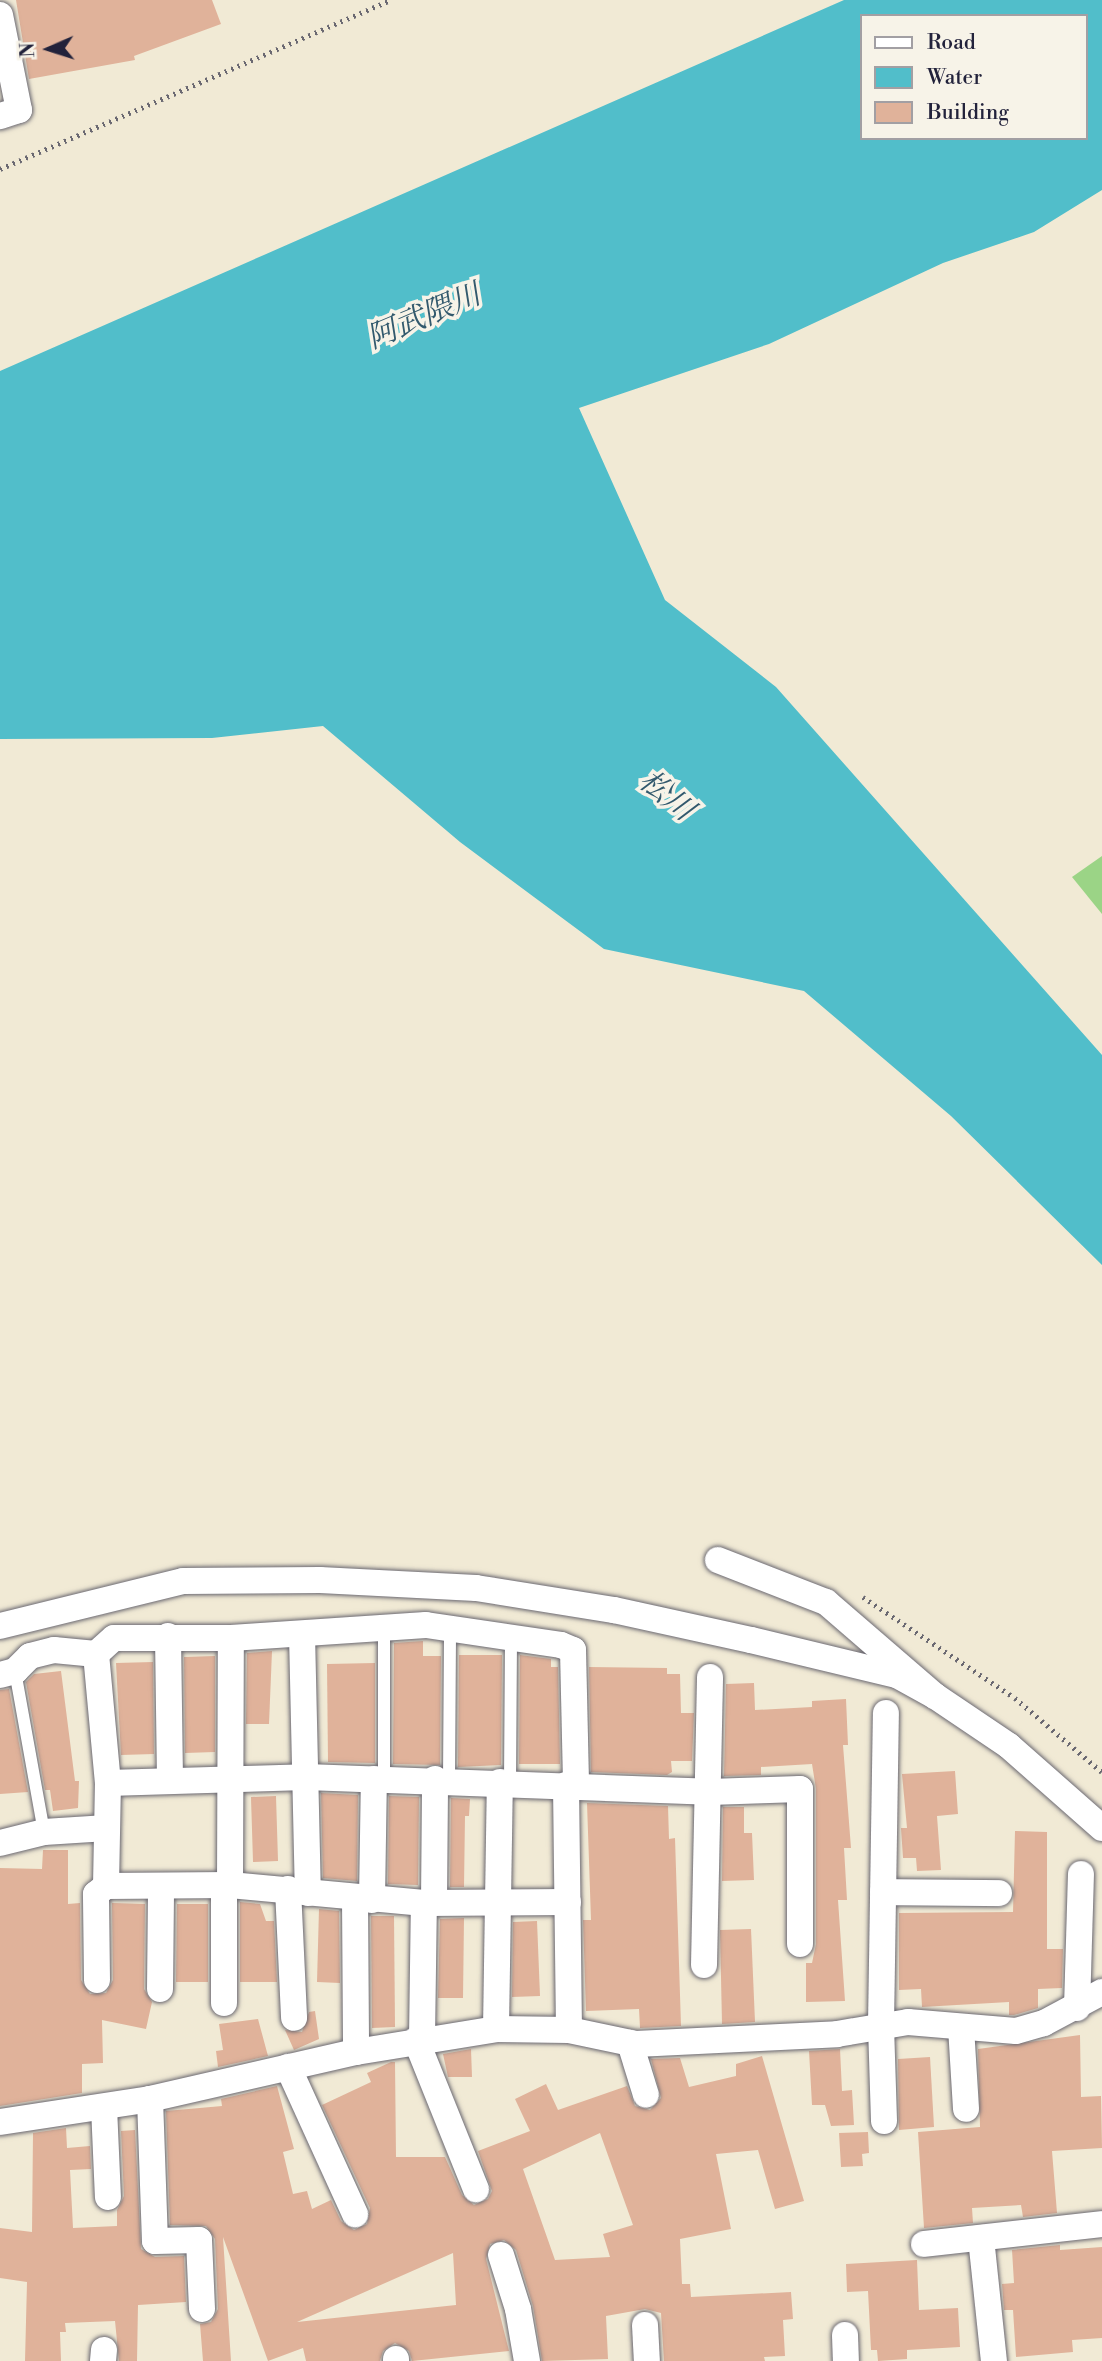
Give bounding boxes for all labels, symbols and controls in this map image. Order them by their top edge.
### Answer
north arrow [14,14,84,84]
legend [860,14,1088,140]
text: Road [927,30,976,56]
text: N [16,42,40,58]
text: Water [927,65,982,91]
text: Building [927,100,1009,126]
water label: 阿武隈川 [362,277,486,357]
water label: 松川 [631,763,701,829]

